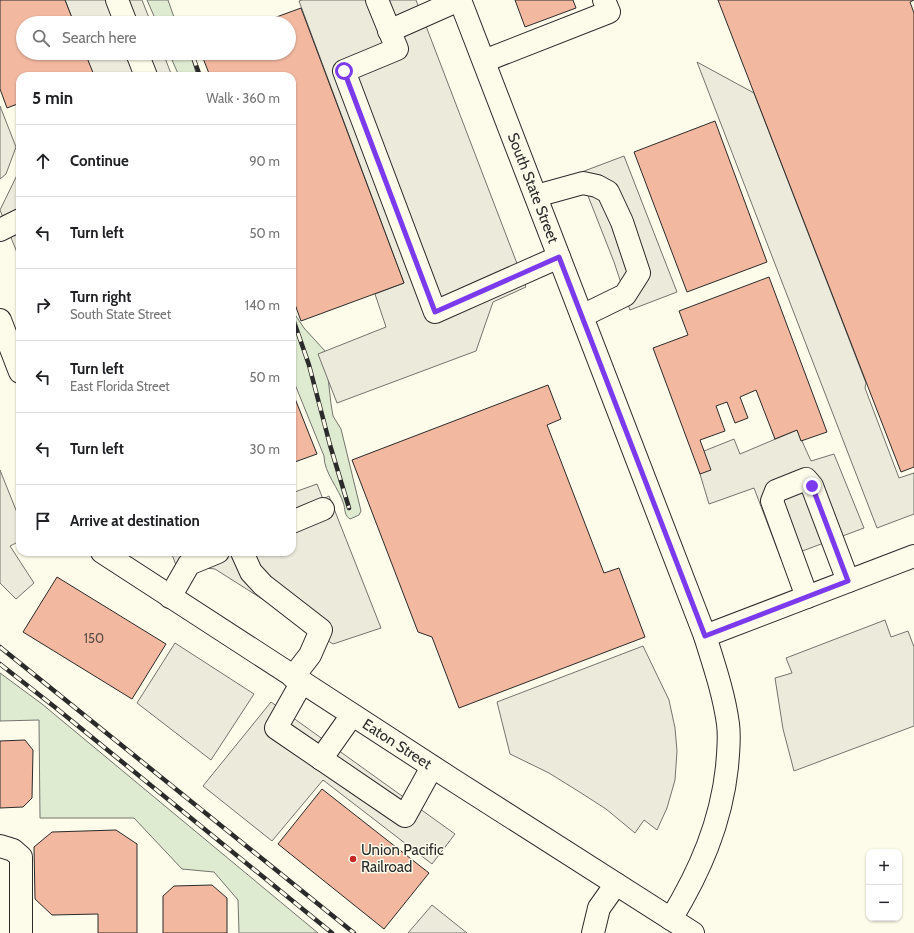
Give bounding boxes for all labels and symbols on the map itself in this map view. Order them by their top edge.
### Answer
route start [335,62,353,80]
street label: South State Street [504,130,562,246]
route end [803,477,821,495]
house number: 150 [84,630,104,646]
street label: Eaton Street [359,715,435,773]
place label: Union Pacific Railroad [361,841,444,876]
marker: Union Pacific Railroad [348,854,358,864]

